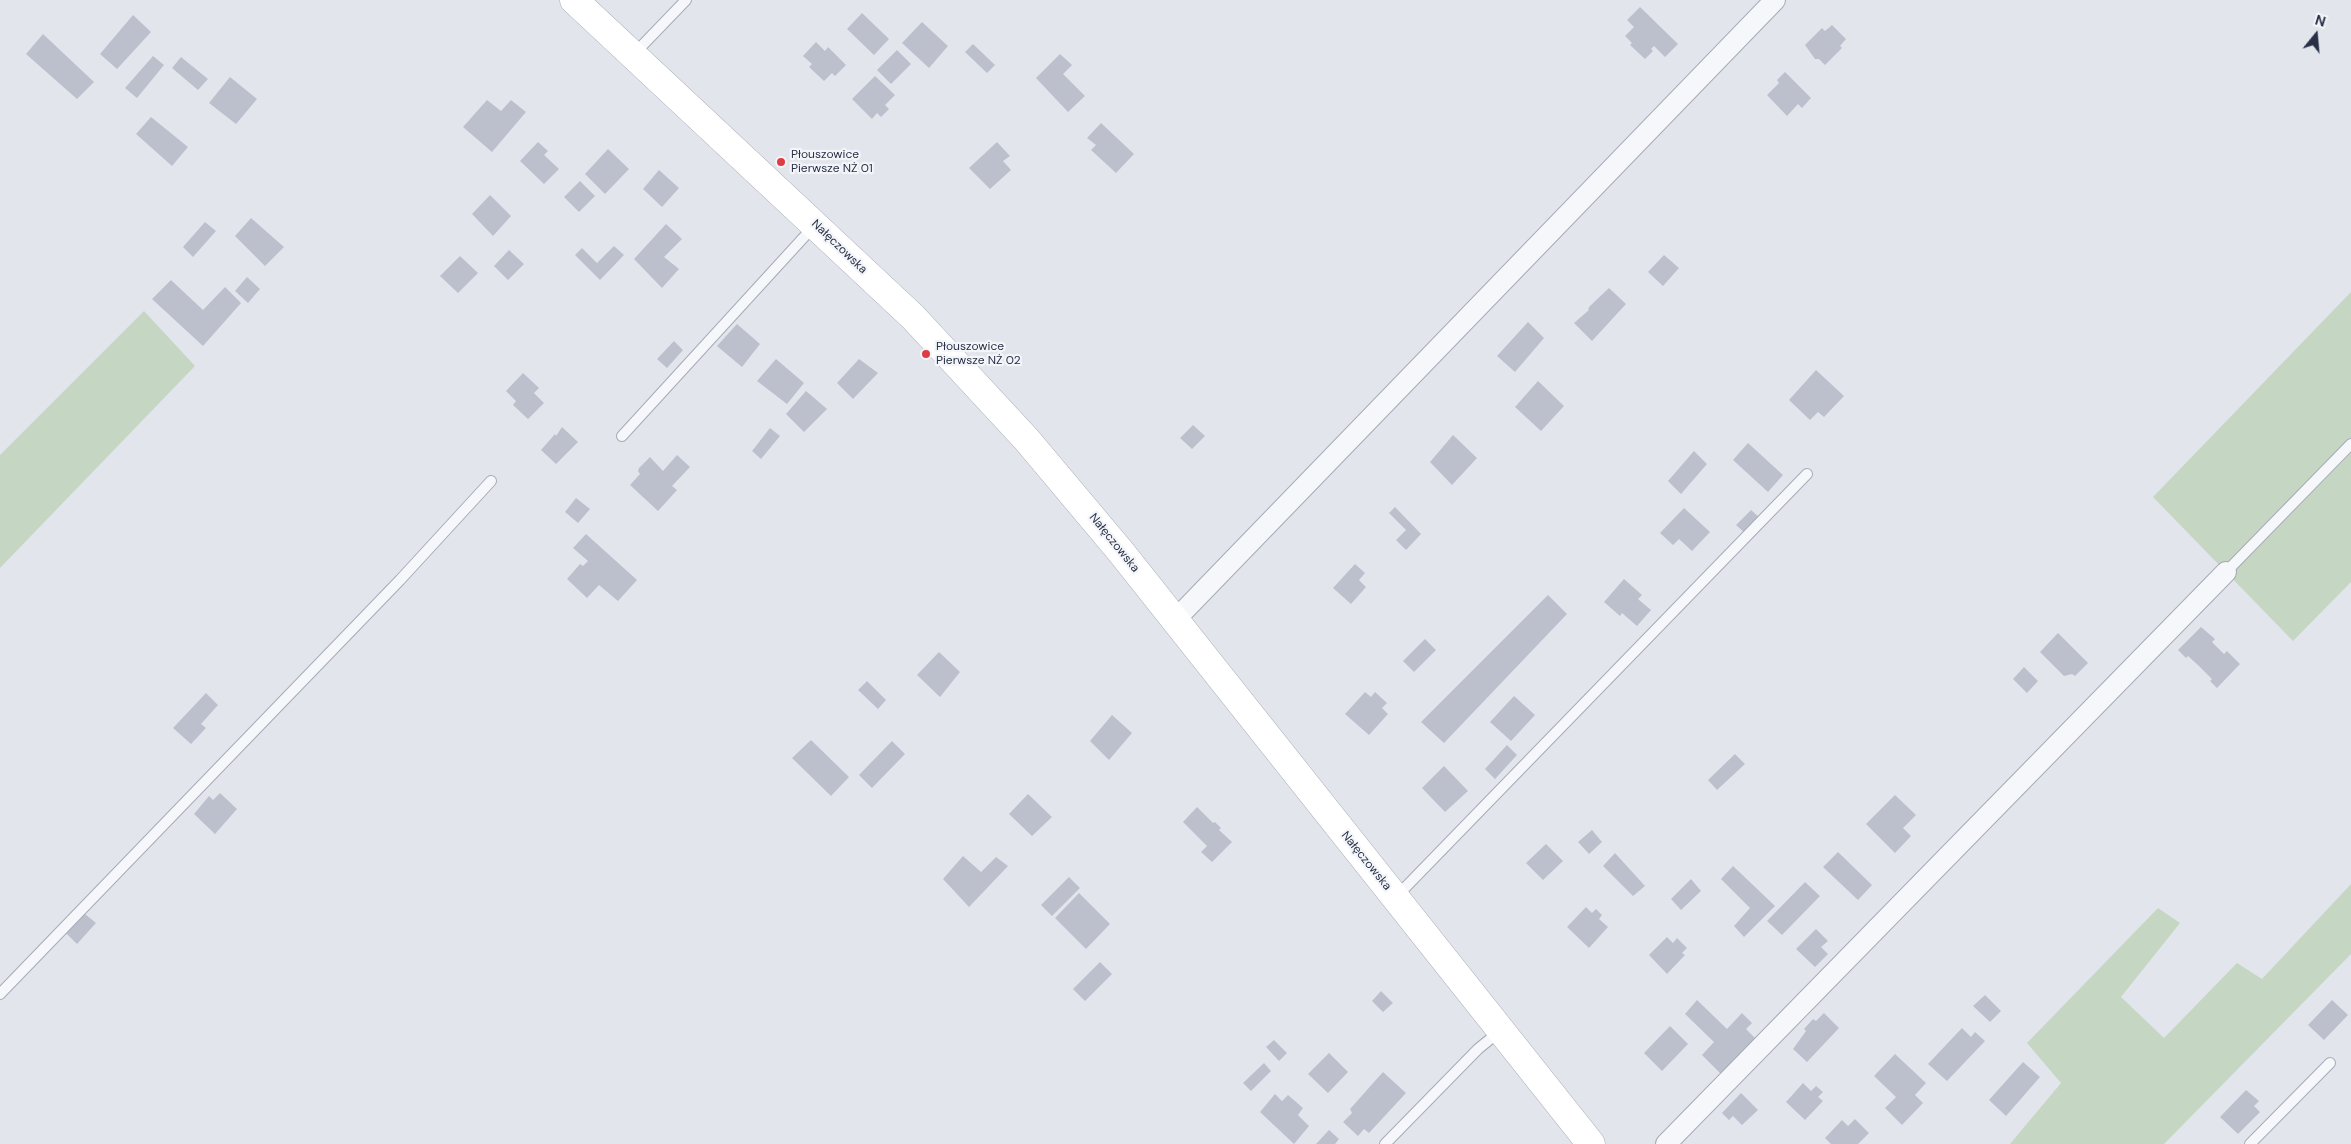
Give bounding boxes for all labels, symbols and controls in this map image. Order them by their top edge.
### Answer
north arrow [2291,10,2341,60]
text: N [2313,11,2328,31]
place label: Płouszowice Pierwsze NŻ 01 [791,148,873,176]
marker: Płouszowice Pierwsze NŻ 01 [775,156,787,168]
street label: Nałęczowska [808,217,870,277]
place label: Płouszowice Pierwsze NŻ 02 [936,340,1021,368]
marker: Płouszowice Pierwsze NŻ 02 [920,348,932,360]
street label: Nałęczowska [1086,511,1142,575]
street label: Nałęczowska [1338,829,1394,893]

